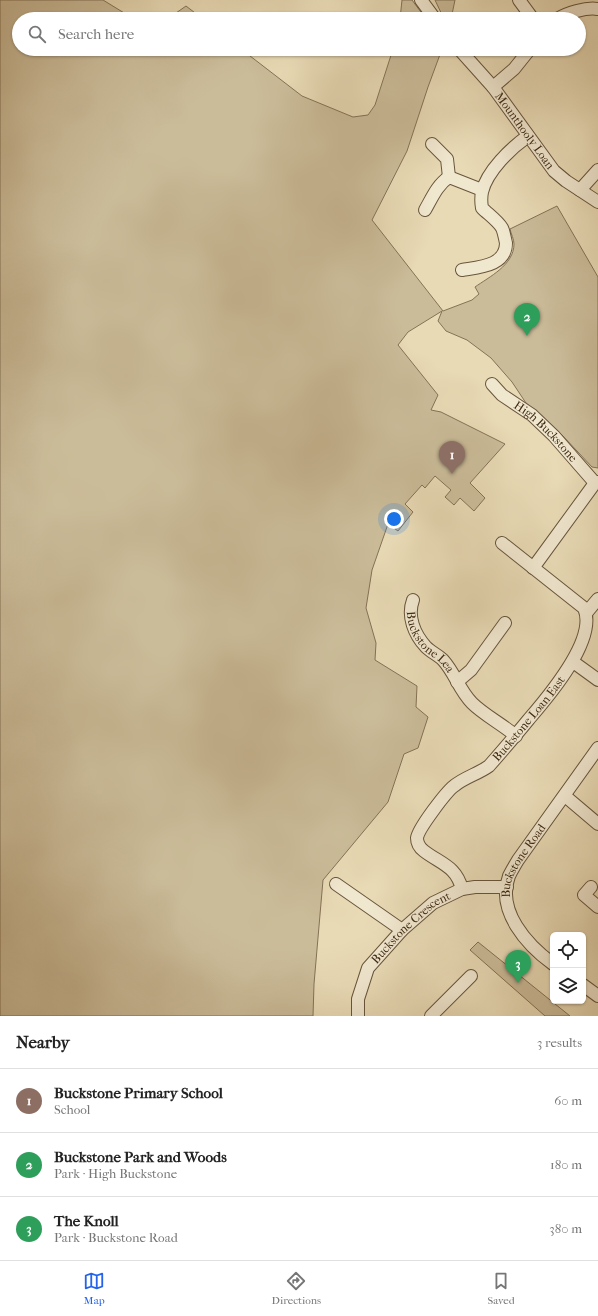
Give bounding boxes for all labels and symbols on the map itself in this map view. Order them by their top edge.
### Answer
street label: Mounthooly Loan [492,90,557,172]
pin: 2 [514,303,540,336]
street label: High Buckstone [511,398,580,465]
pin: 1 [439,441,465,474]
your location [384,509,404,529]
street label: Buckstone Lea [404,611,457,675]
street label: Buckstone Loan East [489,673,568,764]
street label: Buckstone Road [499,821,549,898]
street label: Buckstone Crescent [368,888,453,966]
pin: 3 [505,950,531,983]

